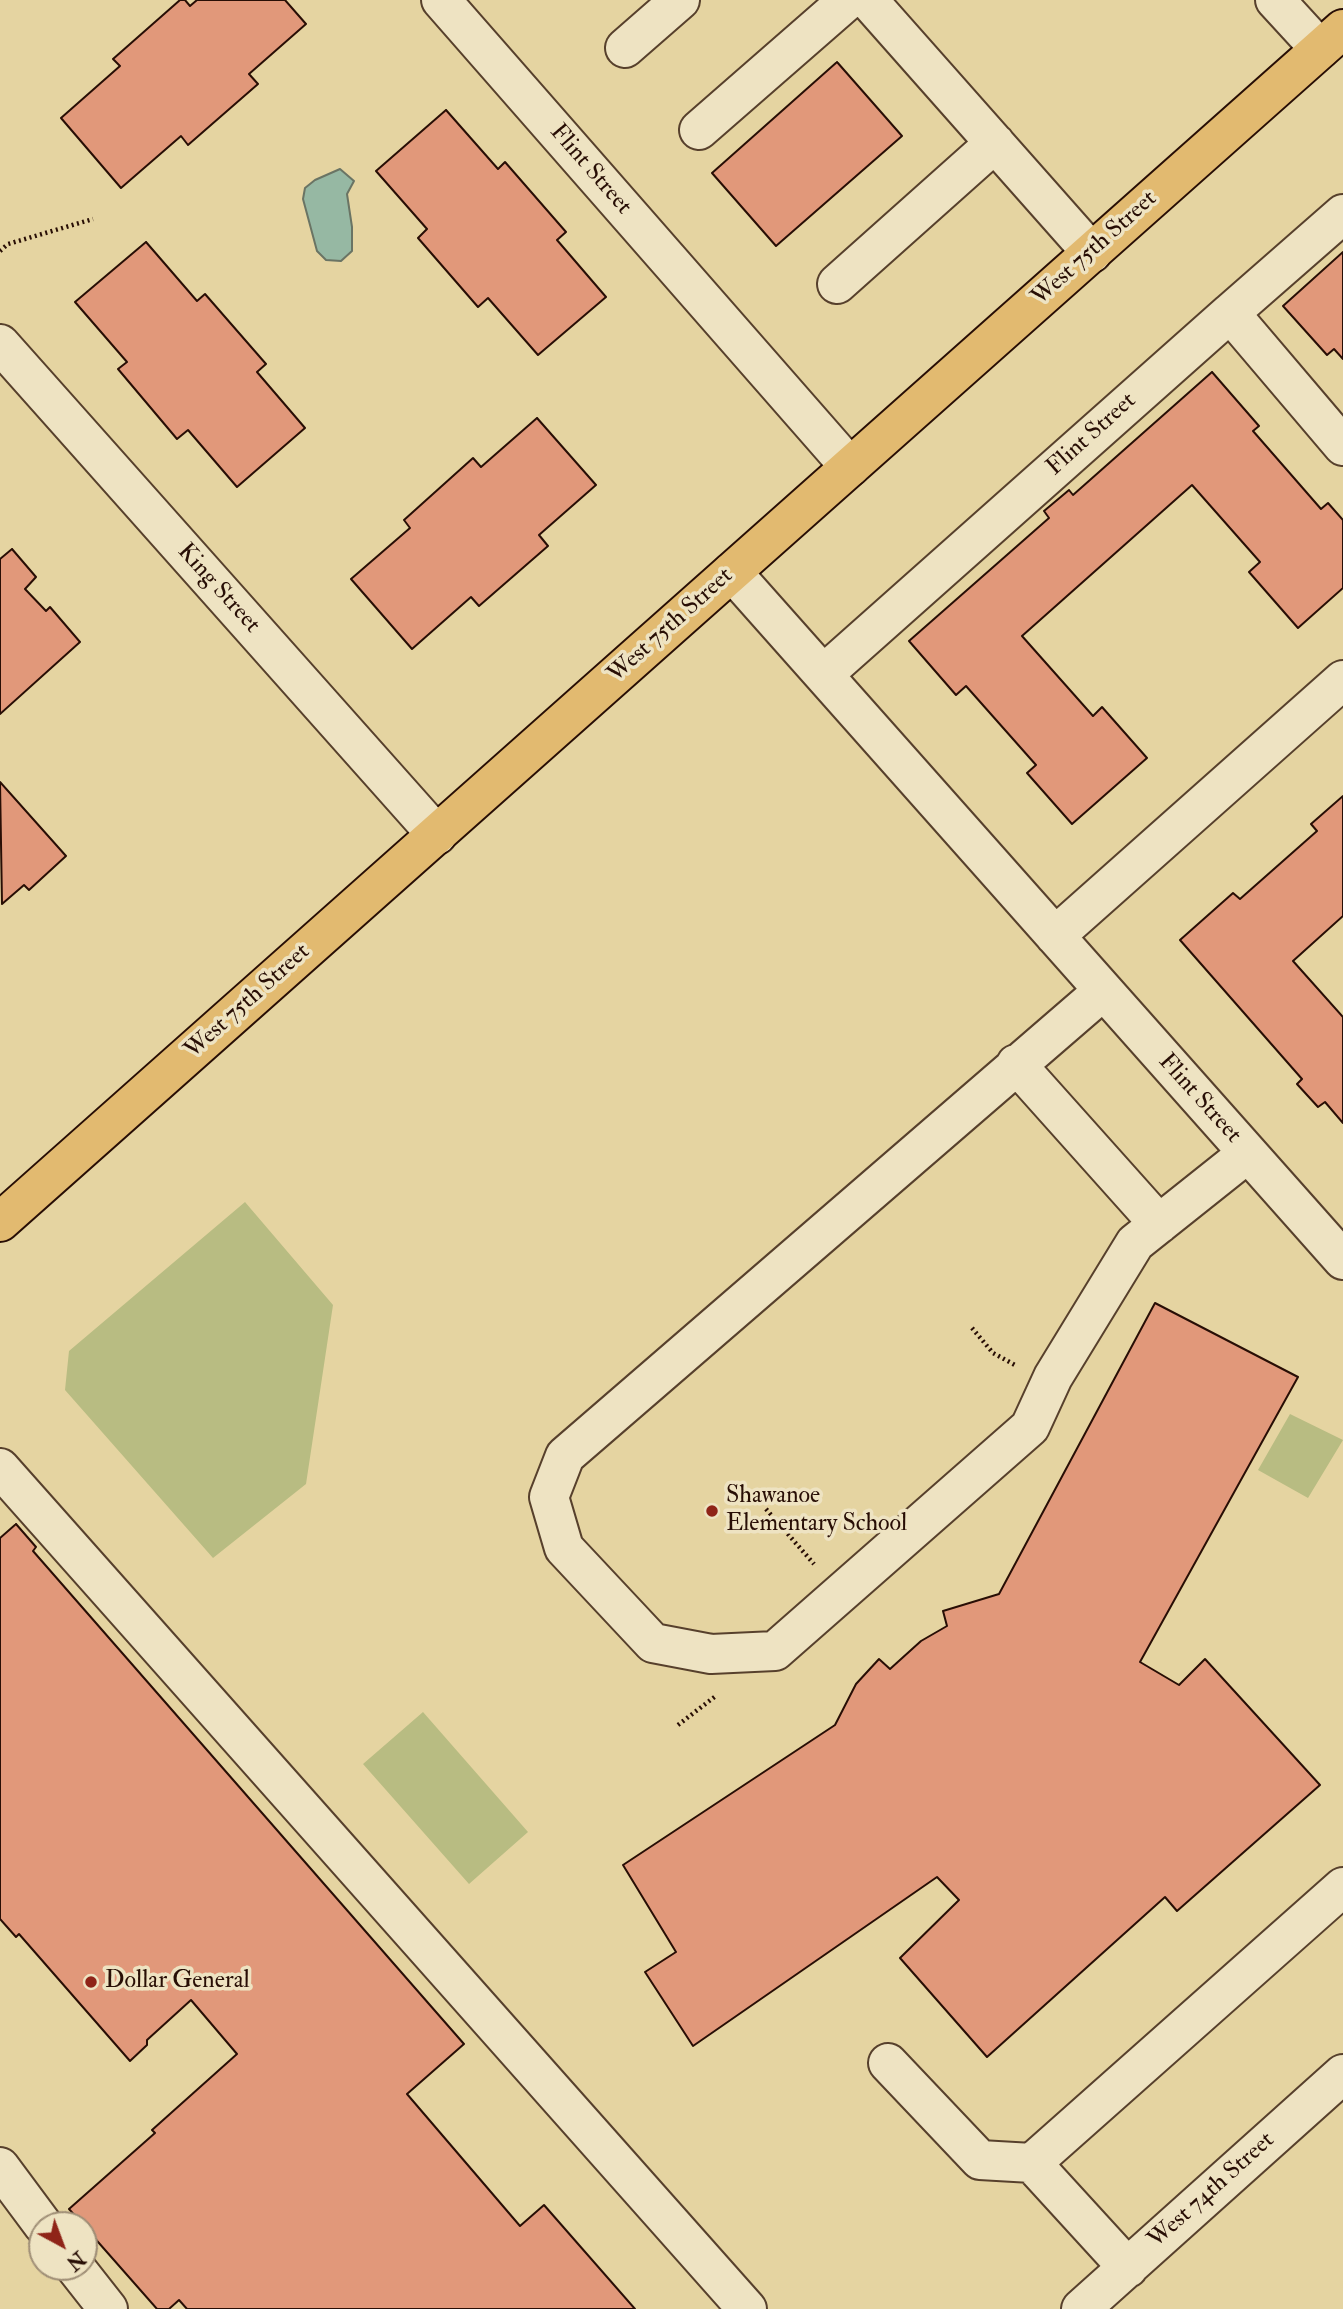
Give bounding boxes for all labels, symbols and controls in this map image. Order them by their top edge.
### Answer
street label: Flint Street [543,119,637,221]
street label: West 75th Street [1027,185,1163,313]
street label: Flint Street [1041,387,1143,483]
street label: King Street [170,538,266,640]
street label: West 75th Street [603,562,739,690]
street label: West 75th Street [180,938,316,1066]
street label: Flint Street [1151,1048,1247,1150]
place label: Shawanoe Elementary School [726,1483,907,1539]
marker: Shawanoe Elementary School [704,1503,720,1519]
place label: Dollar General [105,1968,250,1996]
marker: Dollar General [83,1974,99,1990]
street label: West 74th Street [1143,2127,1281,2255]
north arrow [28,2211,98,2281]
text: N [61,2246,90,2275]

